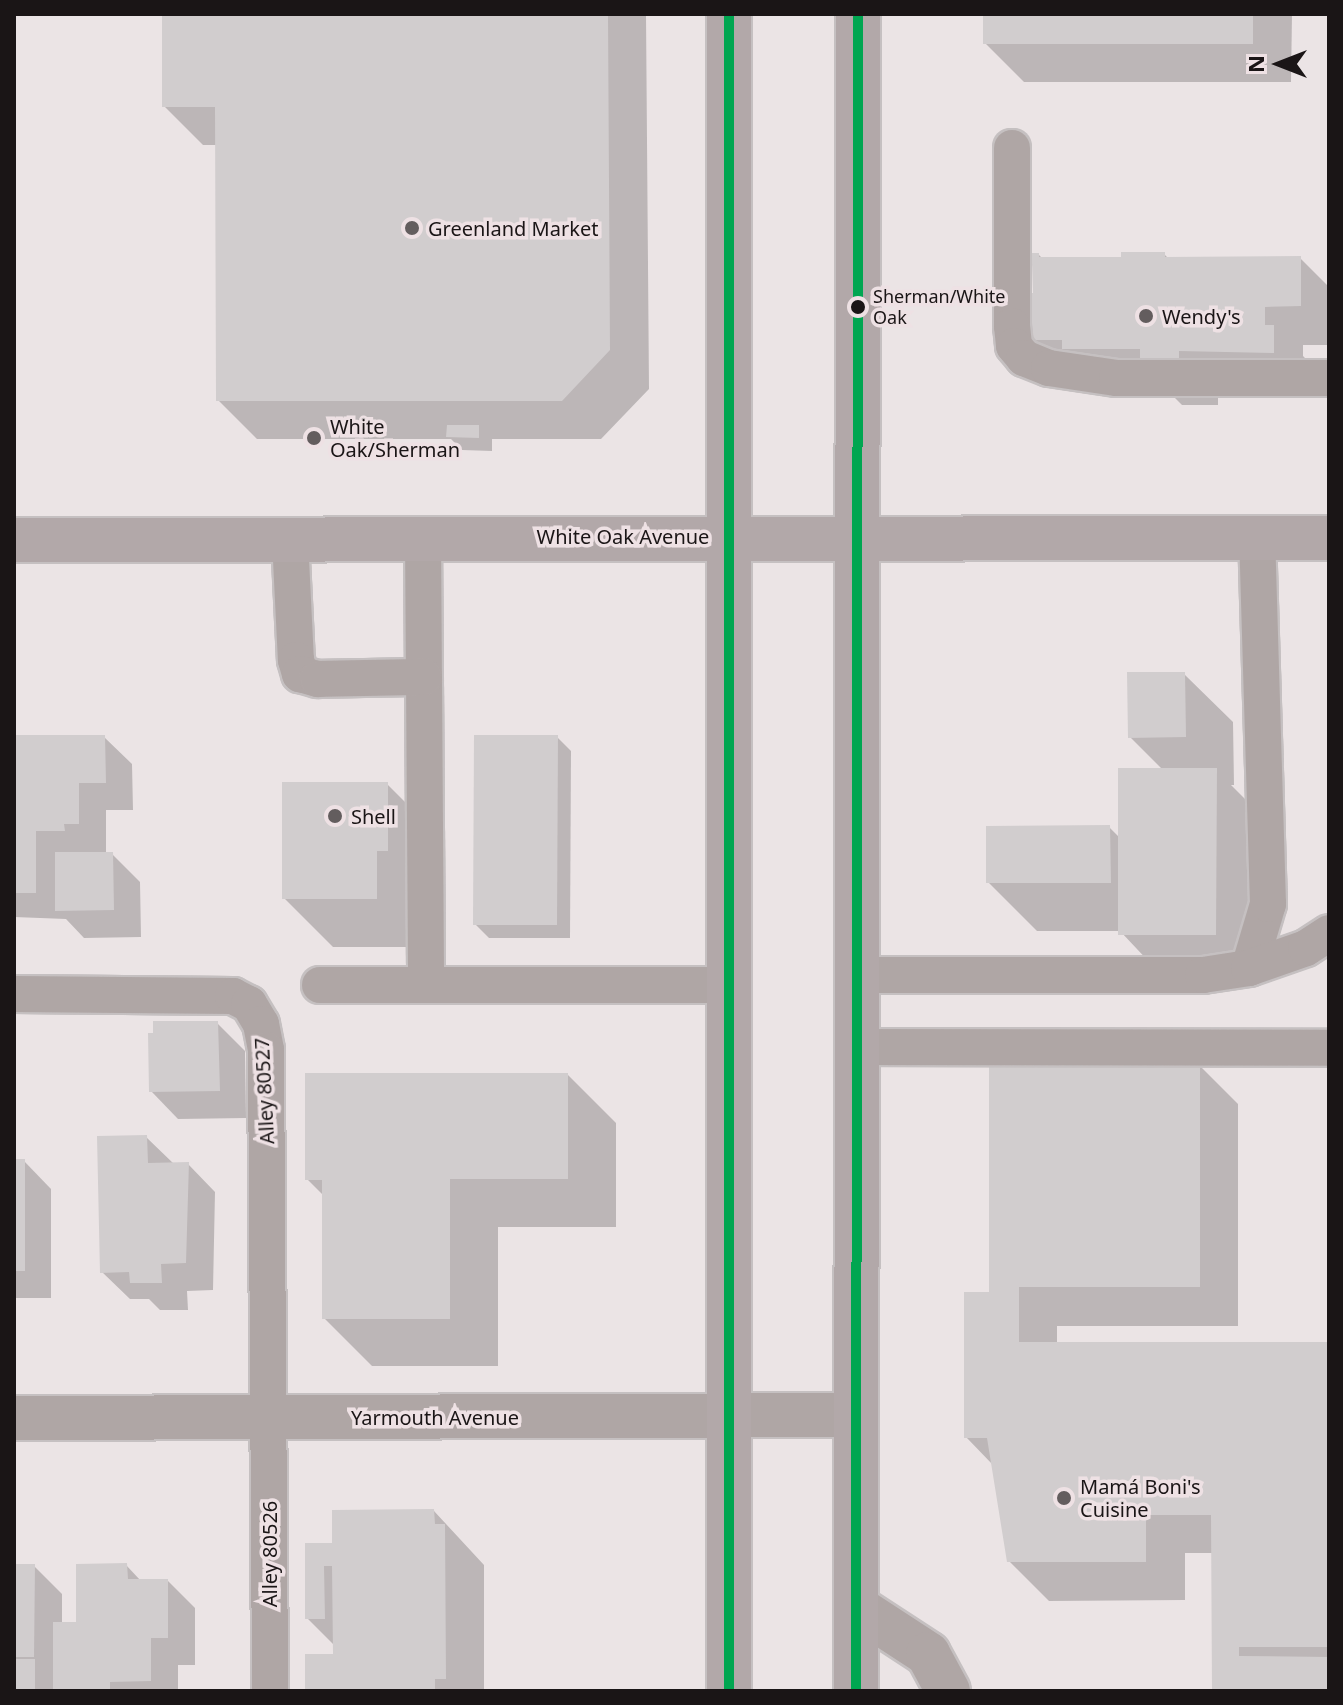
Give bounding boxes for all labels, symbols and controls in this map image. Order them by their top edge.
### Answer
north arrow [1239,24,1319,104]
text: N [1240,55,1270,73]
place label: Greenland Market [428,216,598,240]
marker: Greenland Market [403,219,421,237]
place label: Sherman/White Oak [873,286,1005,328]
marker: Sherman/White Oak [850,299,866,315]
place label: Wendy's [1162,304,1241,328]
marker: Wendy's [1137,307,1155,325]
place label: White Oak/Sherman [330,414,460,461]
marker: White Oak/Sherman [305,429,323,447]
street label: White Oak Avenue [537,524,709,548]
place label: Shell [351,804,396,828]
marker: Shell [326,807,344,825]
street label: Alley 80527 [249,1037,279,1145]
street label: Yarmouth Avenue [351,1405,519,1429]
place label: Mamá Boni's Cuisine [1080,1474,1201,1521]
marker: Mamá Boni's Cuisine [1055,1489,1073,1507]
street label: Alley 80526 [257,1501,281,1607]

